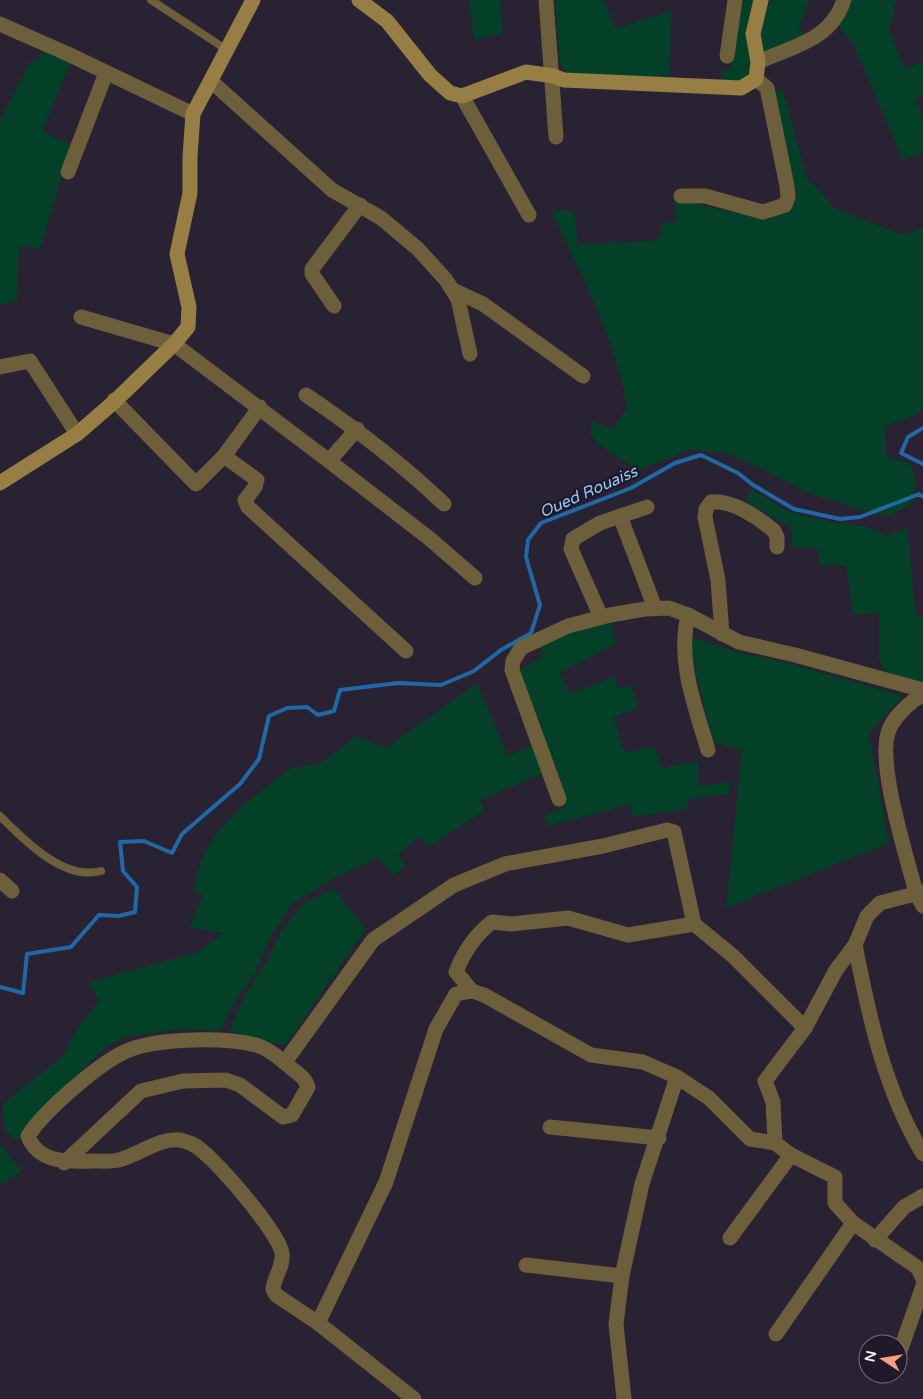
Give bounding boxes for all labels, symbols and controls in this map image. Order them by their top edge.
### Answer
water label: Oued Rouaiss [536,461,642,522]
north arrow [858,1334,908,1384]
text: N [861,1349,880,1364]

